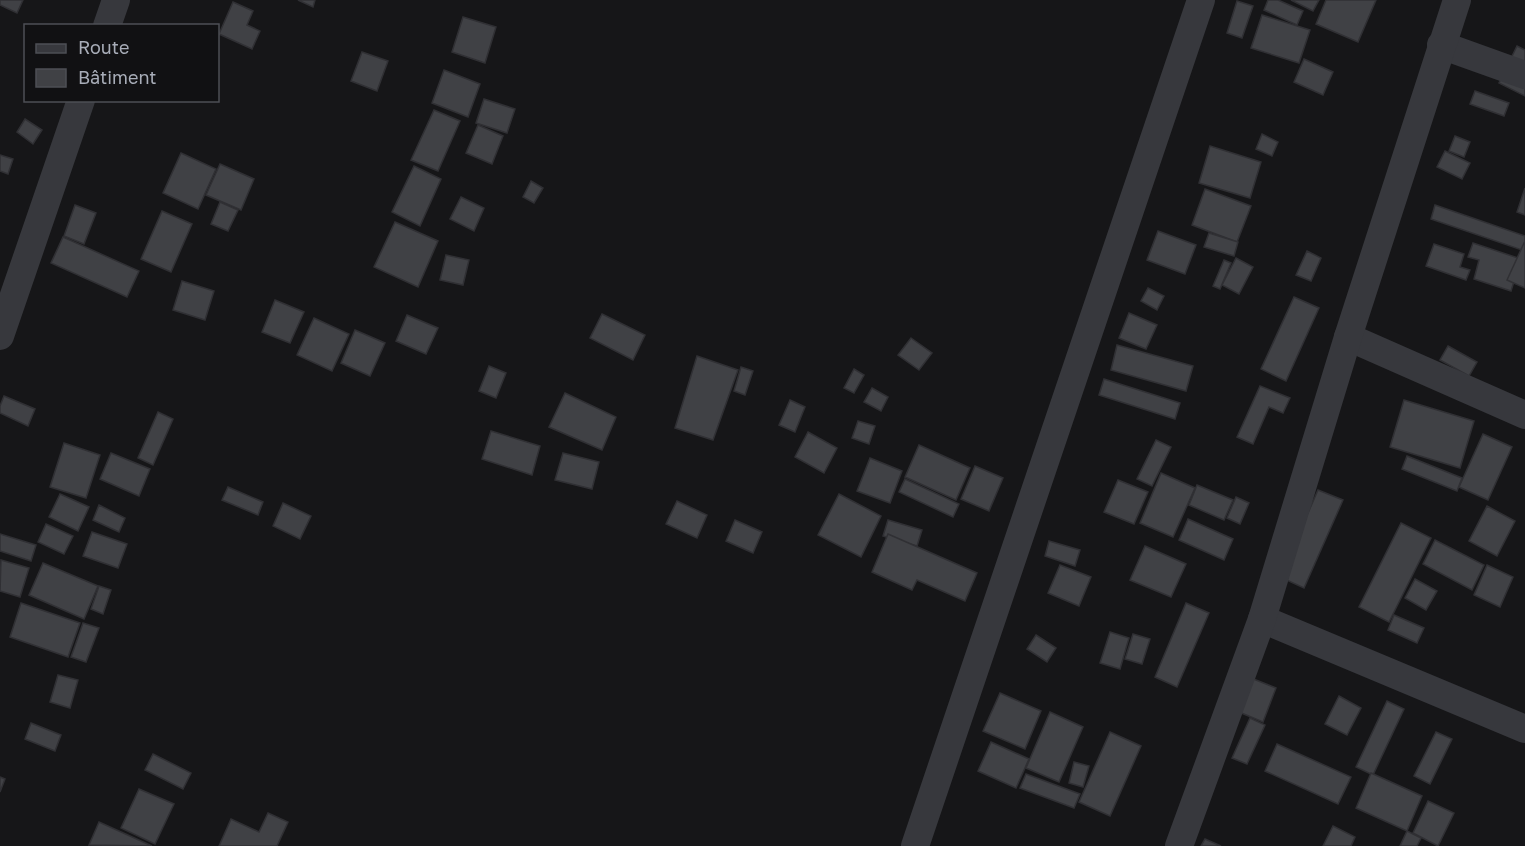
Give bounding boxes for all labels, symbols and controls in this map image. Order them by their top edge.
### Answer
legend [24,24,219,102]
text: Route [78,36,129,58]
text: Bâtiment [78,66,157,88]

